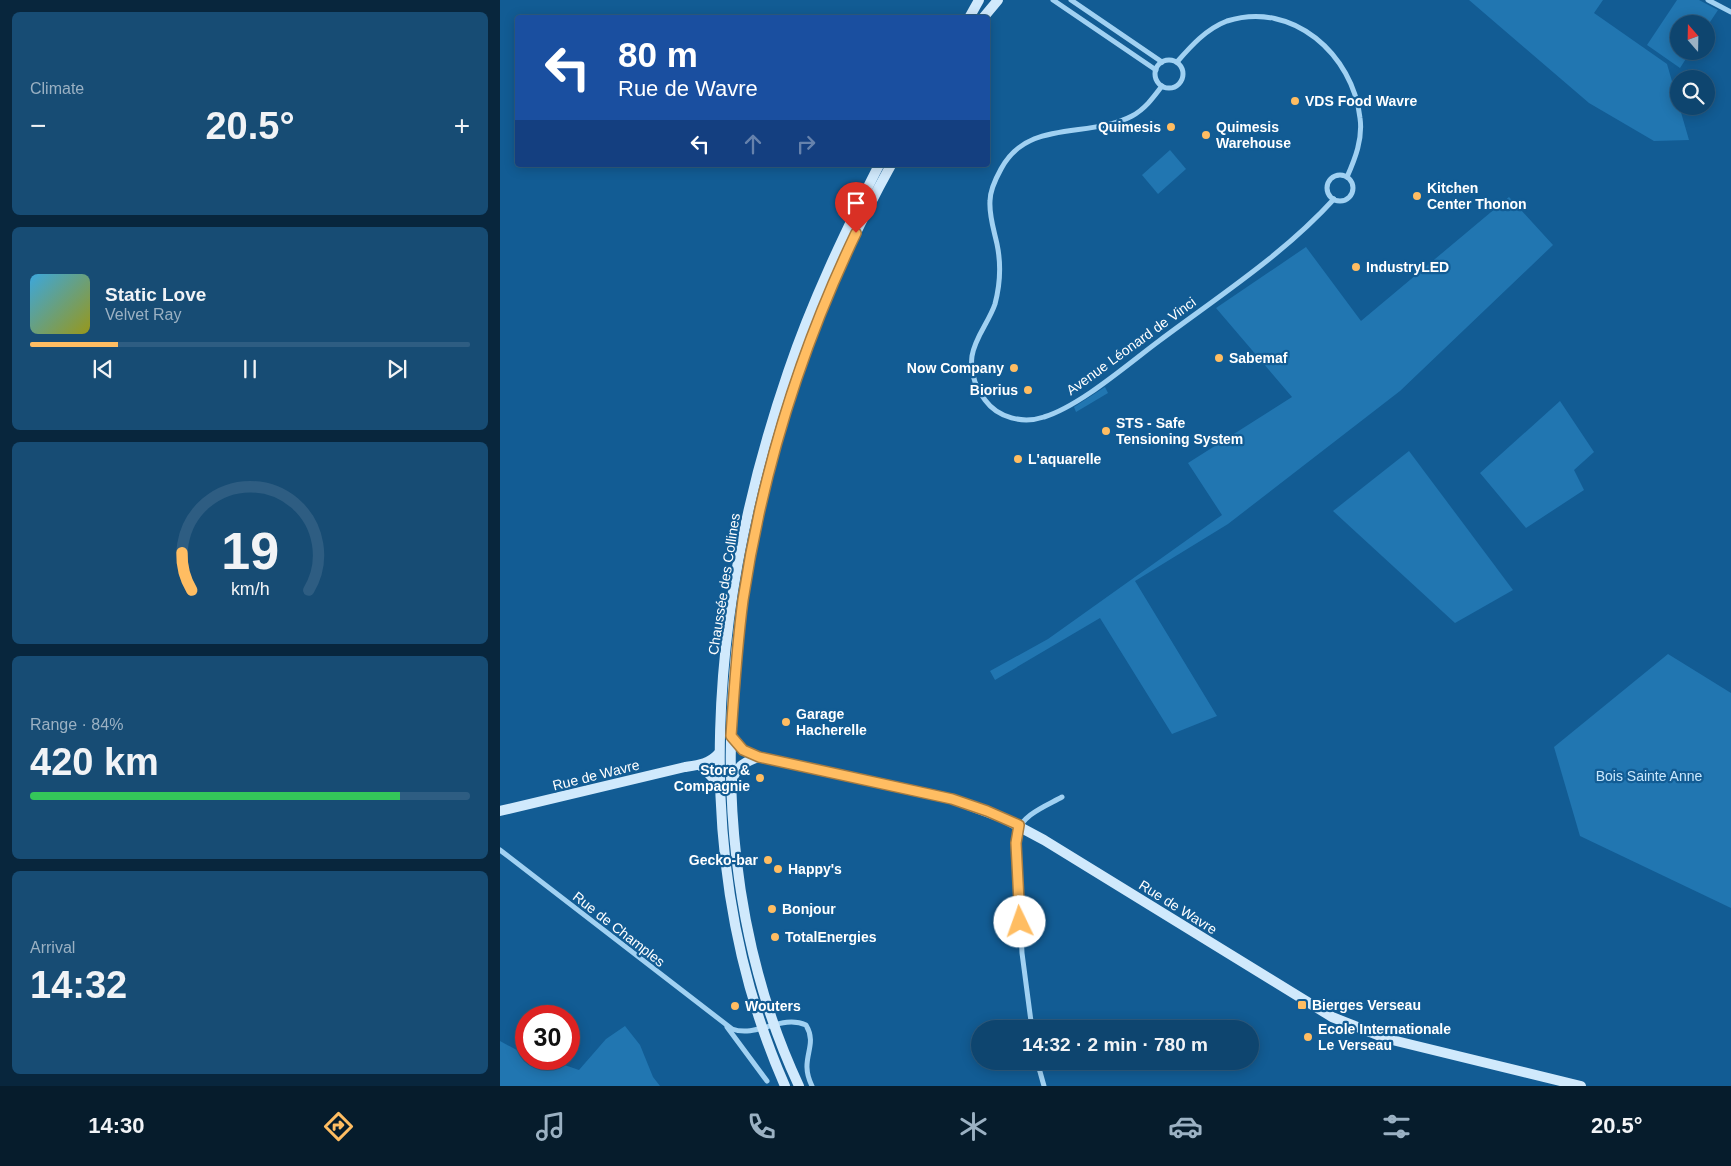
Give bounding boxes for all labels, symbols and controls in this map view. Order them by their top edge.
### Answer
north arrow [1670,15,1715,60]
map controls [1670,15,1715,115]
icon: left [535,35,600,100]
text: 80 m [618,35,698,74]
button: search [1670,70,1715,115]
text: Rue de Wavre [618,76,758,101]
text: Climate [30,80,84,97]
place label: VDS Food Wavre [1305,93,1417,109]
marker: VDS Food Wavre [1289,95,1301,107]
text: 20.5° [205,105,295,147]
text: − [30,110,46,141]
text: + [454,110,470,141]
place label: Quimesis [1098,119,1161,135]
place label: Quimesis Warehouse [1216,119,1291,151]
marker: Quimesis [1165,121,1177,133]
marker: Quimesis Warehouse [1200,129,1212,141]
icon: left [686,130,714,158]
icon: ahead [739,130,767,158]
icon: right [792,130,820,158]
place label: Kitchen Center Thonon [1427,180,1527,212]
pin [835,182,877,233]
icon: arrive [842,189,870,217]
marker: Kitchen Center Thonon [1411,190,1423,202]
place label: IndustryLED [1366,259,1449,275]
marker: IndustryLED [1350,261,1362,273]
text: Static Love [105,284,206,305]
street label: Avenue Léonard de Vinci [1063,294,1199,398]
text: Velvet Ray [105,306,181,323]
place label: Sabemaf [1229,350,1288,366]
marker: Sabemaf [1213,352,1225,364]
icon: previous [89,355,117,383]
icon: pause [236,355,264,383]
icon: next [383,355,411,383]
place label: Now Company [907,360,1004,376]
marker: Now Company [1008,362,1020,374]
place label: Biorius [970,382,1018,398]
marker: Biorius [1022,384,1034,396]
place label: STS - Safe Tensioning System [1116,415,1243,447]
marker: STS - Safe Tensioning System [1100,425,1112,437]
place label: L'aquarelle [1028,451,1102,467]
marker: L'aquarelle [1012,453,1024,465]
street label: Chaussée des Collines [705,512,743,656]
text: 19 [221,522,279,580]
text: km/h [231,579,269,599]
place label: Garage Hacherelle [796,706,867,738]
text: Range · 84% [30,716,123,733]
marker: Garage Hacherelle [780,716,792,728]
text: 420 km [30,741,159,783]
street label: Rue de Wavre [551,756,641,794]
place label: Store & Compagnie [674,762,750,794]
park label: Bois Sainte Anne [1596,768,1703,784]
marker: Store & Compagnie [754,772,766,784]
place label: Gecko-bar [689,852,759,868]
marker: Gecko-bar [762,854,774,866]
place label: Happy's [788,861,842,877]
marker: Happy's [772,863,784,875]
street label: Rue de Wavre [1136,877,1220,937]
street label: Rue de Champles [570,888,668,970]
position arrow [993,895,1045,947]
place label: Bonjour [782,901,836,917]
marker: Bonjour [766,903,778,915]
place label: TotalEnergies [785,929,877,945]
marker: TotalEnergies [769,931,781,943]
text: Arrival [30,939,75,956]
text: 14:32 [30,964,127,1006]
place label: Bierges Verseau [1312,997,1421,1013]
place label: Wouters [745,998,801,1014]
marker: Bierges Verseau [1296,999,1308,1011]
marker: Wouters [729,1000,741,1012]
speed limit sign: 30 [515,1005,580,1070]
place label: Ecole Internationale Le Verseau [1318,1021,1451,1053]
marker: Ecole Internationale Le Verseau [1302,1031,1314,1043]
text: 14:32 · 2 min · 780 m [1022,1034,1208,1055]
icon: directions [321,1109,356,1144]
icon: music [533,1109,568,1144]
icon: phone [744,1109,779,1144]
icon: climate [956,1109,991,1144]
icon: car [1168,1109,1203,1144]
icon: filters [1379,1109,1414,1144]
text: 14:30 [88,1113,145,1138]
text: 20.5° [1591,1113,1643,1138]

